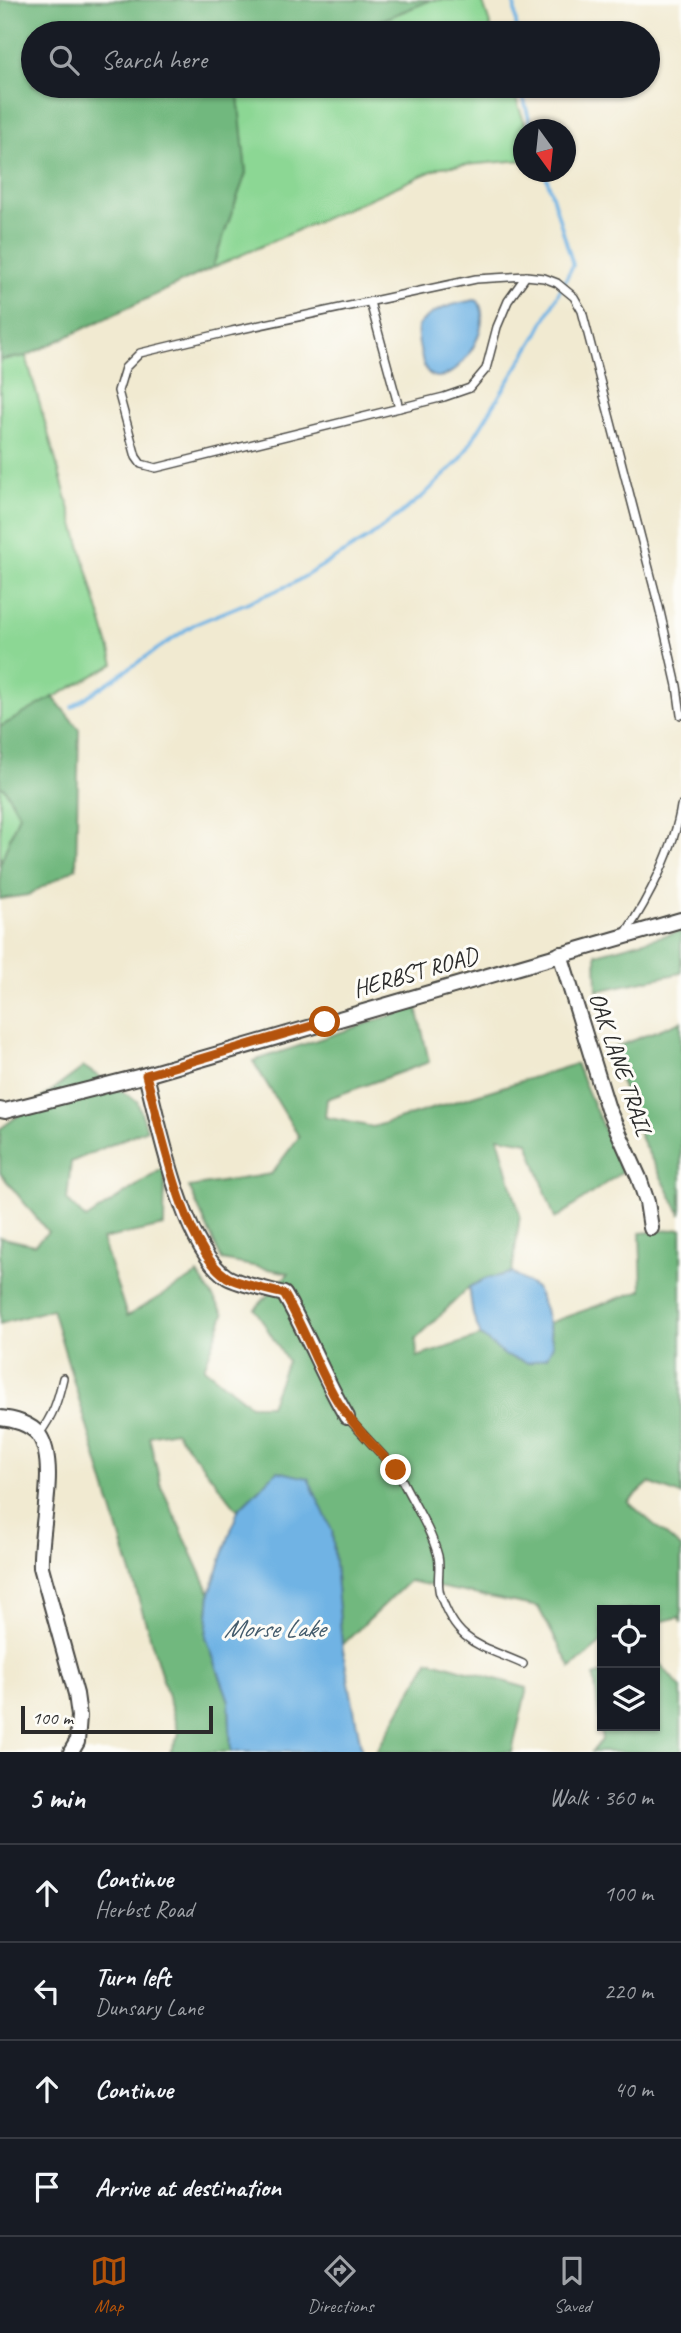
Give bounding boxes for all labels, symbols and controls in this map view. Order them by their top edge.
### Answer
search box [21,21,660,98]
icon: search [45,41,83,79]
text: Search here [101,43,207,76]
north arrow [513,119,576,182]
street label: HERBST ROAD [349,939,483,1004]
street label: OAK LANE TRAIL [582,988,660,1140]
route start [309,1006,340,1037]
route end [380,1454,411,1485]
map controls [597,1605,660,1731]
button: locate [597,1605,660,1668]
water label: Morse Lake [224,1612,329,1645]
button: layers [597,1668,660,1731]
scale bar [21,1703,214,1735]
text: 100 m [32,1706,73,1730]
text: 5 min [28,1779,85,1817]
text: Walk · 360 m [549,1783,653,1812]
text: Continue [95,1862,173,1895]
icon: ahead [28,1874,66,1912]
text: 100 m [604,1879,653,1908]
text: Herbst Road [95,1895,193,1924]
text: Turn left [95,1960,170,1993]
icon: left [28,1972,66,2010]
text: 220 m [604,1977,653,2006]
text: Dunsary Lane [95,1993,203,2022]
icon: ahead [28,2070,66,2108]
text: Continue [95,2073,173,2106]
text: 40 m [614,2075,653,2104]
icon: arrive [28,2168,66,2206]
text: Arrive at destination [95,2171,281,2204]
tab: Map [90,2252,128,2318]
tab: Directions [307,2252,374,2318]
tab: Saved [553,2252,591,2318]

